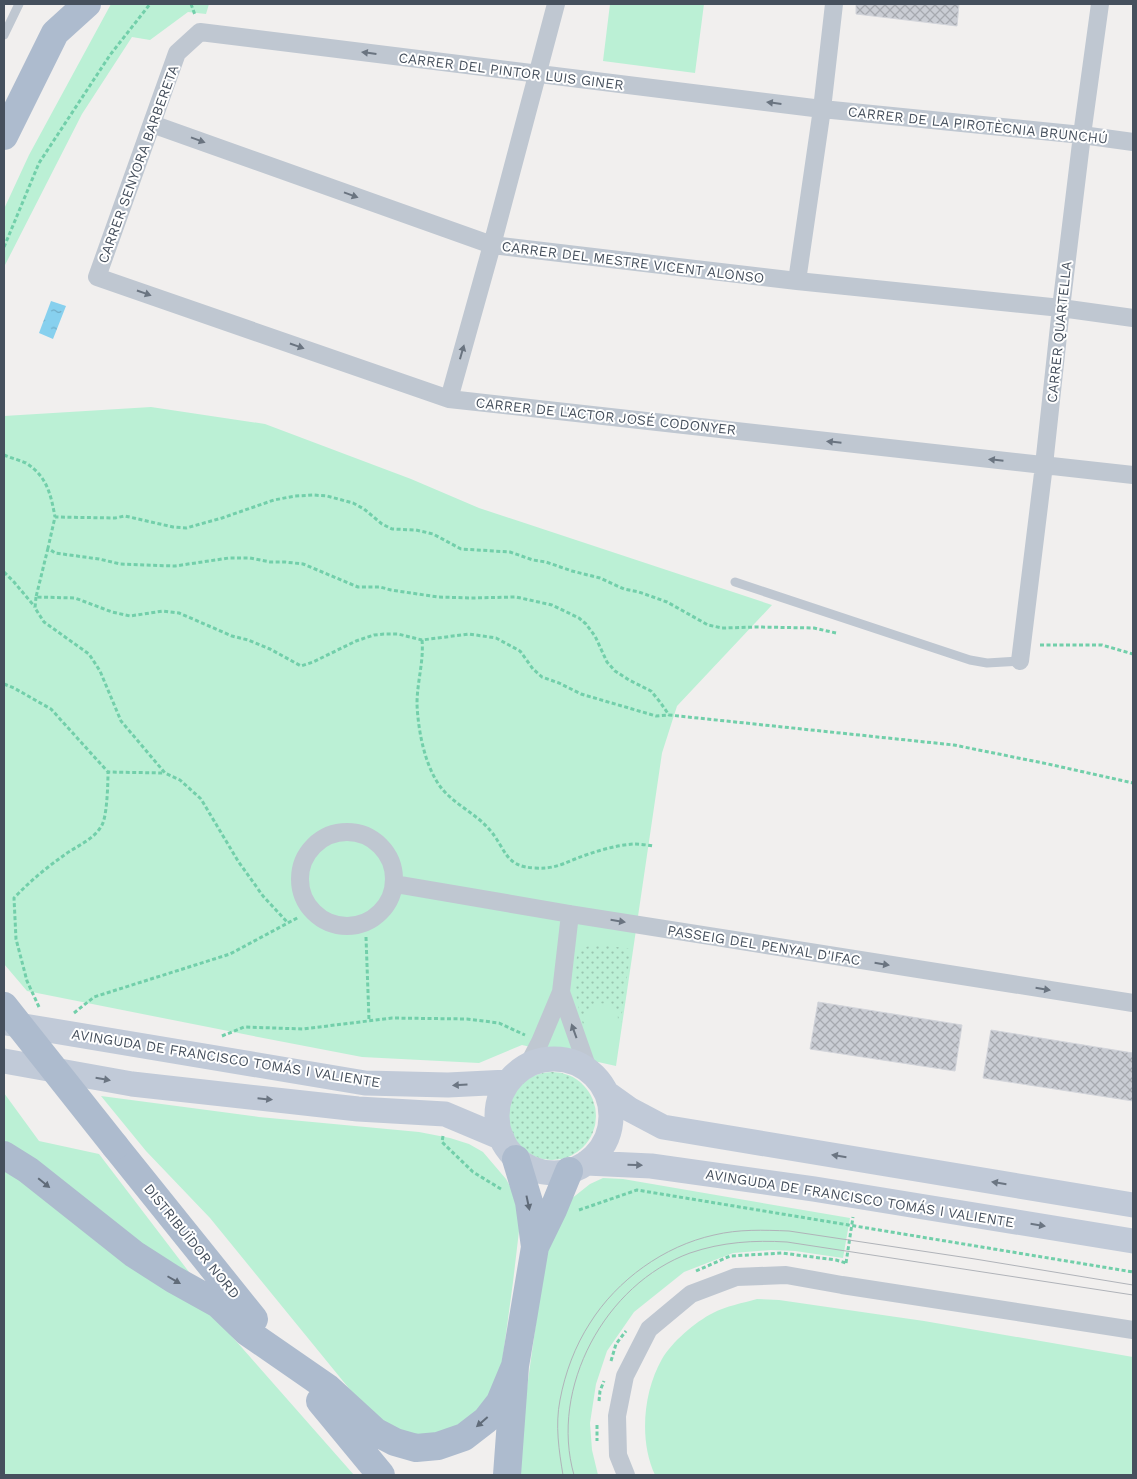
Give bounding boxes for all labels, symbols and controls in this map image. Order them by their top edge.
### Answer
one-way arrow [361,49,377,57]
street label: CARRER DEL PINTOR LUIS GINER [398,49,624,93]
street label: CARRER SENYORA BARBERETA [95,63,181,265]
one-way arrow [765,99,781,107]
street label: CARRER DE LA PIROTÈCNIA BRUNCHÚ [847,103,1109,147]
one-way arrow [191,136,206,144]
one-way arrow [344,192,359,199]
street label: CARRER DEL MESTRE VICENT ALONSO [501,238,765,286]
street label: CARRER QUARTELLA [1044,260,1074,404]
one-way arrow [136,290,151,297]
one-way arrow [290,342,305,350]
one-way arrow [459,345,467,360]
street label: CARRER DE L'ACTOR JOSÉ CODONYER [475,394,737,438]
one-way arrow [826,438,842,446]
one-way arrow [988,456,1004,464]
one-way arrow [610,918,626,926]
street label: PASSEIG DEL PENYAL D'IFAC [666,922,862,968]
one-way arrow [874,960,890,968]
one-way arrow [1035,985,1051,993]
one-way arrow [570,1023,577,1038]
street label: AVINGUDA DE FRANCISCO TOMÁS I VALIENTE [71,1026,381,1090]
one-way arrow [96,1075,112,1083]
one-way arrow [451,1081,467,1089]
one-way arrow [257,1095,273,1103]
one-way arrow [830,1152,846,1160]
one-way arrow [627,1161,643,1169]
street label: AVINGUDA DE FRANCISCO TOMÁS I VALIENTE [705,1166,1015,1230]
one-way arrow [37,1177,50,1188]
one-way arrow [990,1178,1006,1186]
street label: DISTRIBUÏDOR NORD [141,1181,243,1301]
one-way arrow [524,1195,532,1210]
one-way arrow [1030,1222,1046,1230]
one-way arrow [168,1275,181,1284]
one-way arrow [477,1416,489,1428]

